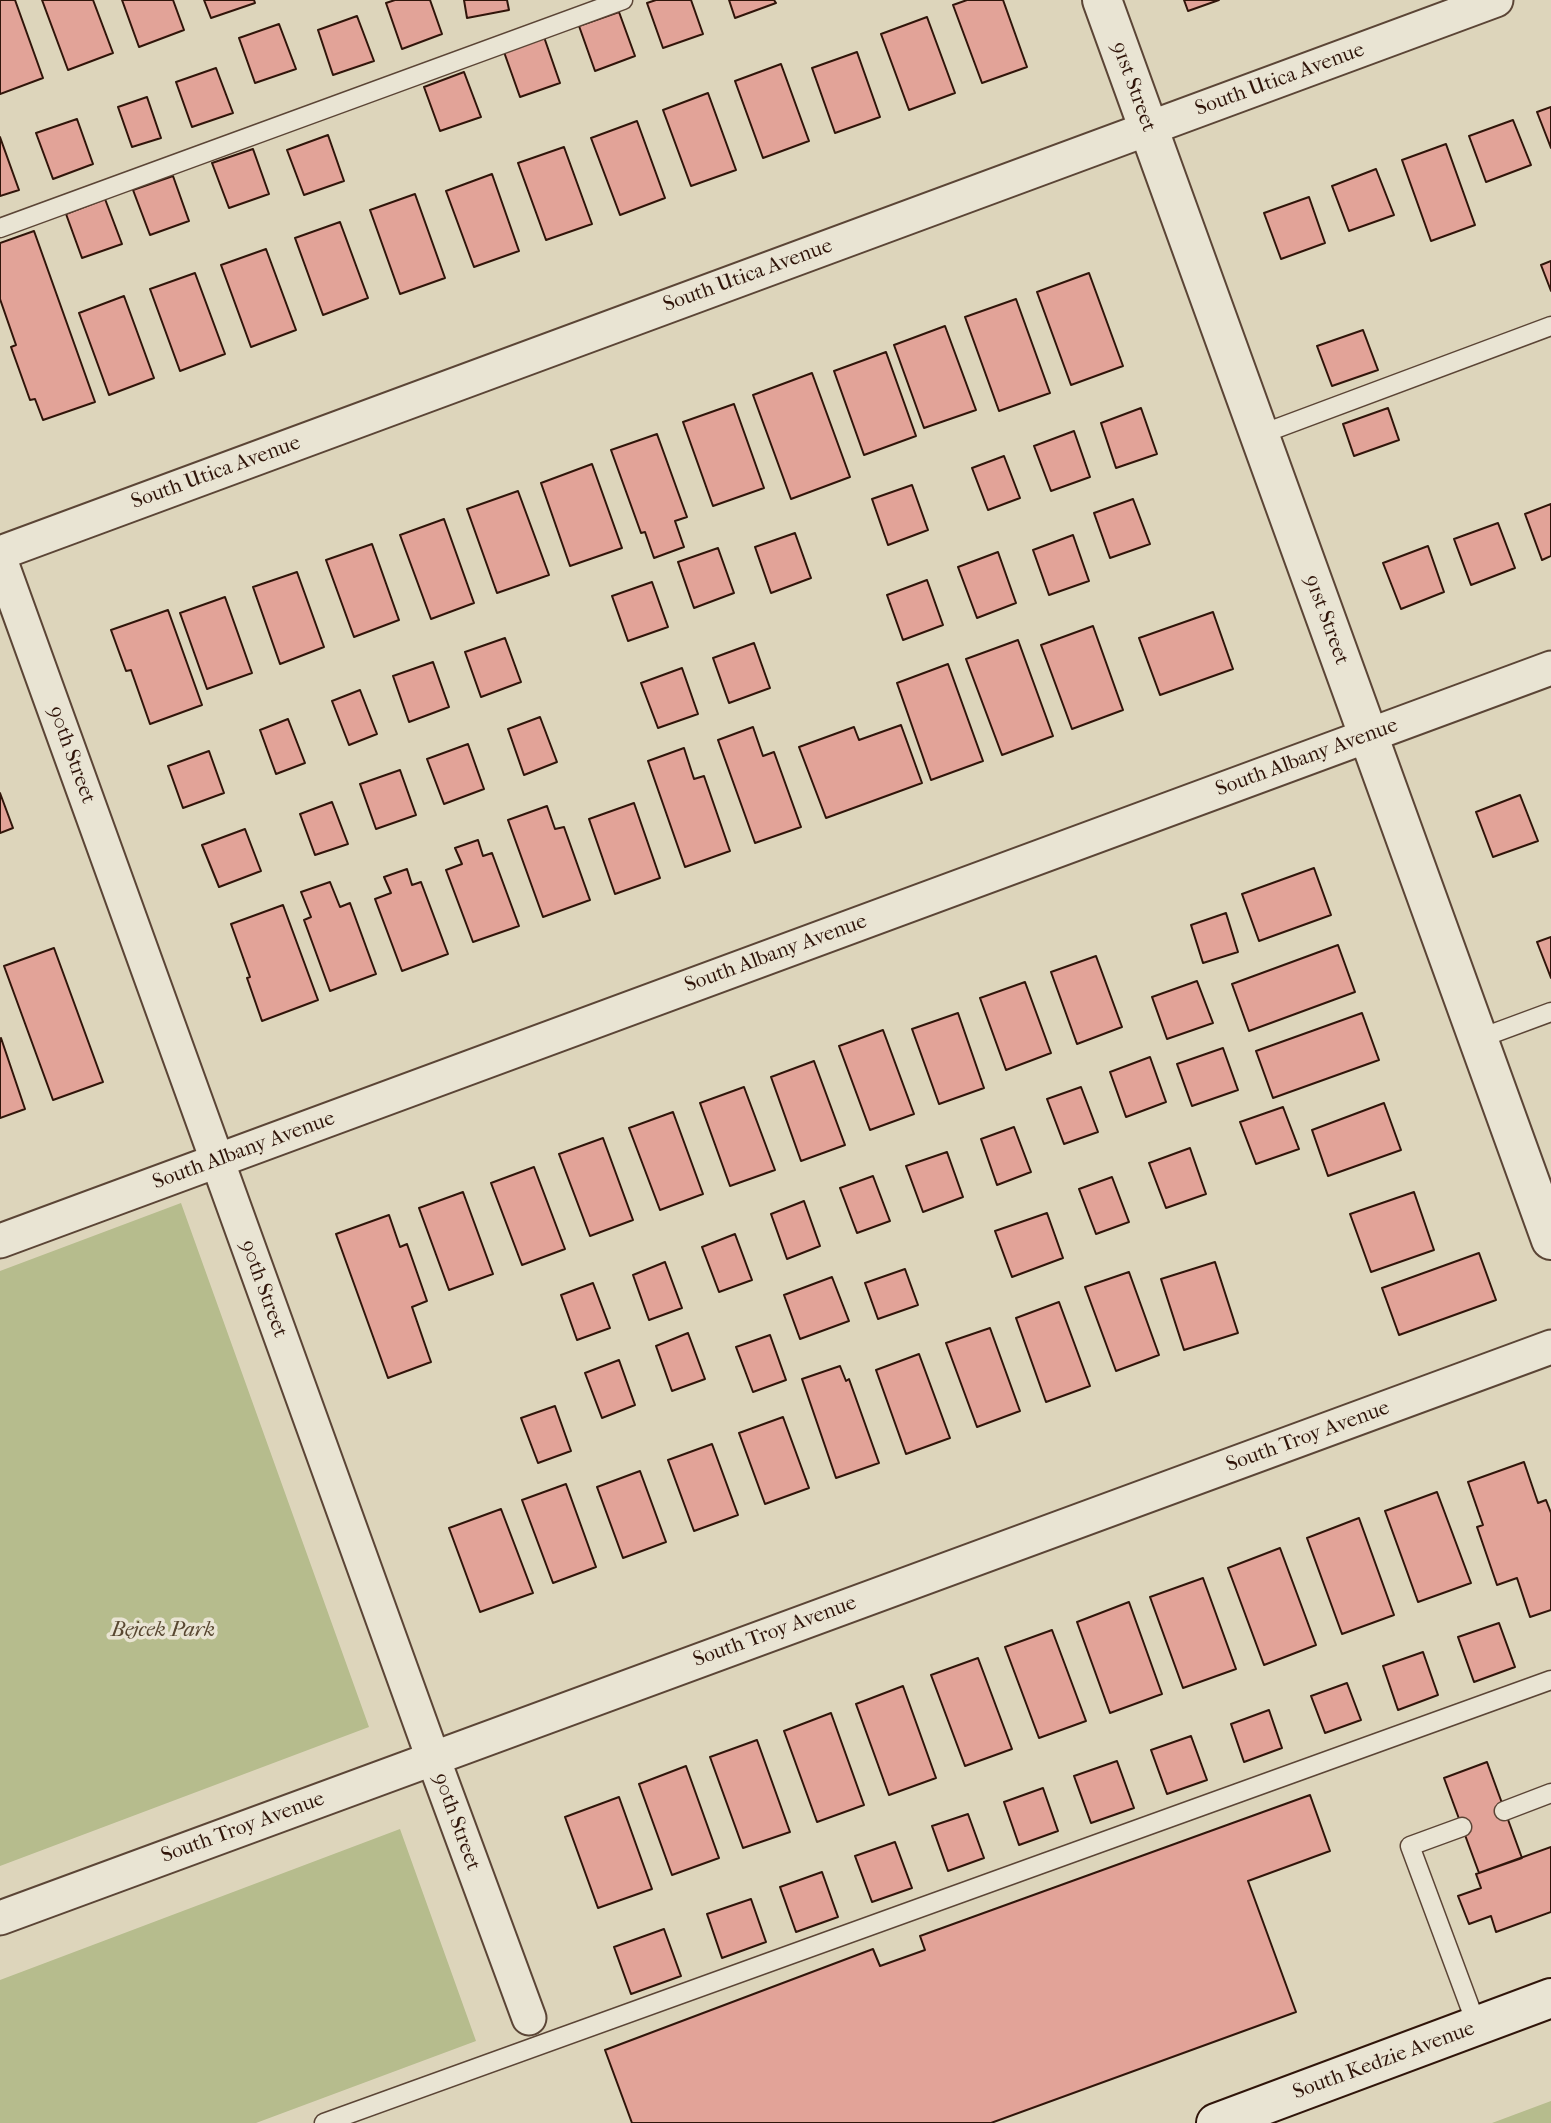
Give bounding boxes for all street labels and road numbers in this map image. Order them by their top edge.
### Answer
street label: South Utica Avenue [1192,38,1368,122]
street label: 91st Street [1105,39,1161,135]
street label: South Utica Avenue [660,234,836,318]
street label: South Utica Avenue [128,431,304,515]
street label: 91st Street [1298,572,1354,668]
street label: 90th Street [42,703,100,807]
street label: South Albany Avenue [1213,713,1401,803]
street label: South Albany Avenue [682,909,870,999]
street label: South Albany Avenue [150,1106,338,1196]
street label: 90th Street [234,1237,292,1341]
street label: South Troy Avenue [1223,1396,1393,1478]
street label: South Troy Avenue [690,1591,860,1673]
street label: 90th Street [427,1770,485,1874]
street label: South Troy Avenue [158,1787,328,1869]
street label: South Kedzie Avenue [1290,2016,1478,2106]

